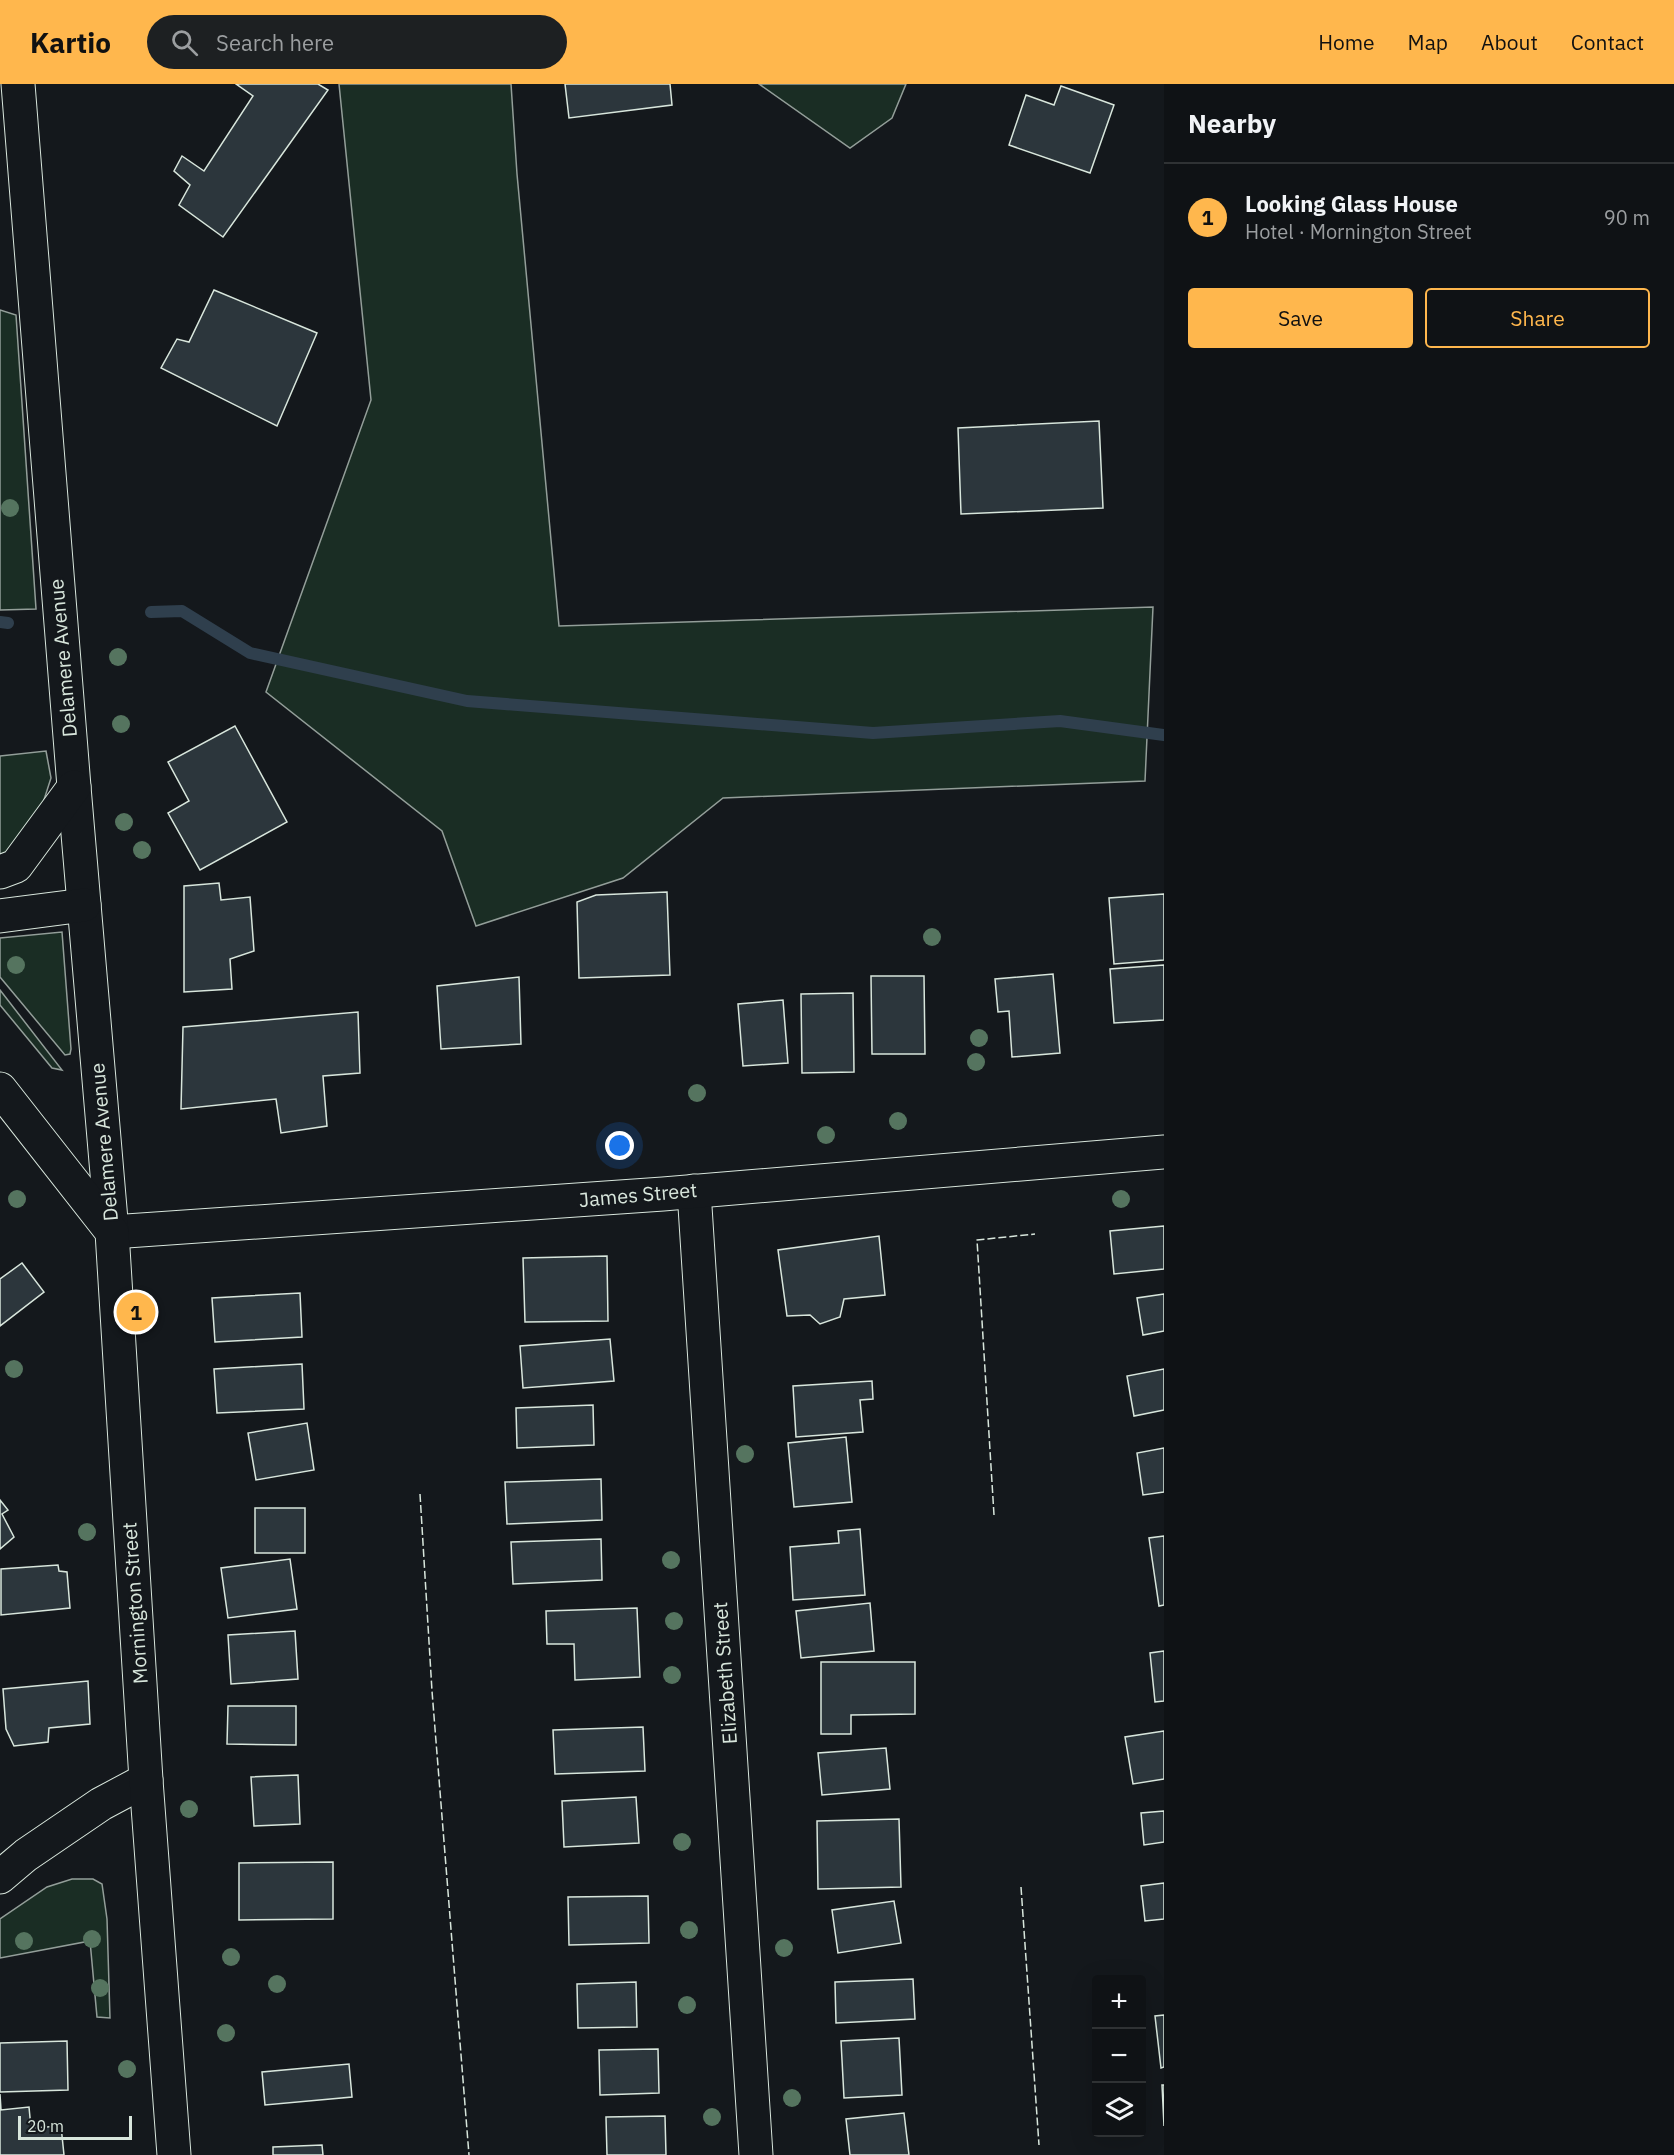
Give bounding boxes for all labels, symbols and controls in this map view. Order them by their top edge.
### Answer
search box [147,15,567,69]
text: Kartio [30,24,111,61]
icon: search [168,26,201,59]
text: Search here [216,28,334,57]
text: Home [1318,28,1375,56]
text: Map [1408,28,1448,56]
text: About [1481,28,1538,56]
text: Contact [1571,28,1644,56]
text: Nearby [1188,106,1276,140]
text: Looking Glass House [1245,189,1458,218]
text: 1 [1202,204,1214,231]
text: 90 m [1604,204,1650,231]
text: Hotel · Mornington Street [1245,218,1472,245]
button: Save [1188,288,1413,348]
button: Share [1425,288,1650,348]
street label: Delamere Avenue [42,578,83,738]
street label: Delamere Avenue [83,1062,124,1222]
your location [605,1131,634,1160]
street label: James Street [578,1176,698,1213]
pin: 1 [116,1290,156,1334]
street label: Mornington Street [115,1521,154,1685]
street label: Elizabeth Street [706,1601,743,1745]
map controls [1092,1975,1146,2137]
button: + [1092,1975,1146,2029]
button: − [1092,2029,1146,2083]
button: layers [1092,2083,1146,2137]
scale bar [18,2113,132,2140]
text: 20 m [27,2116,64,2136]

